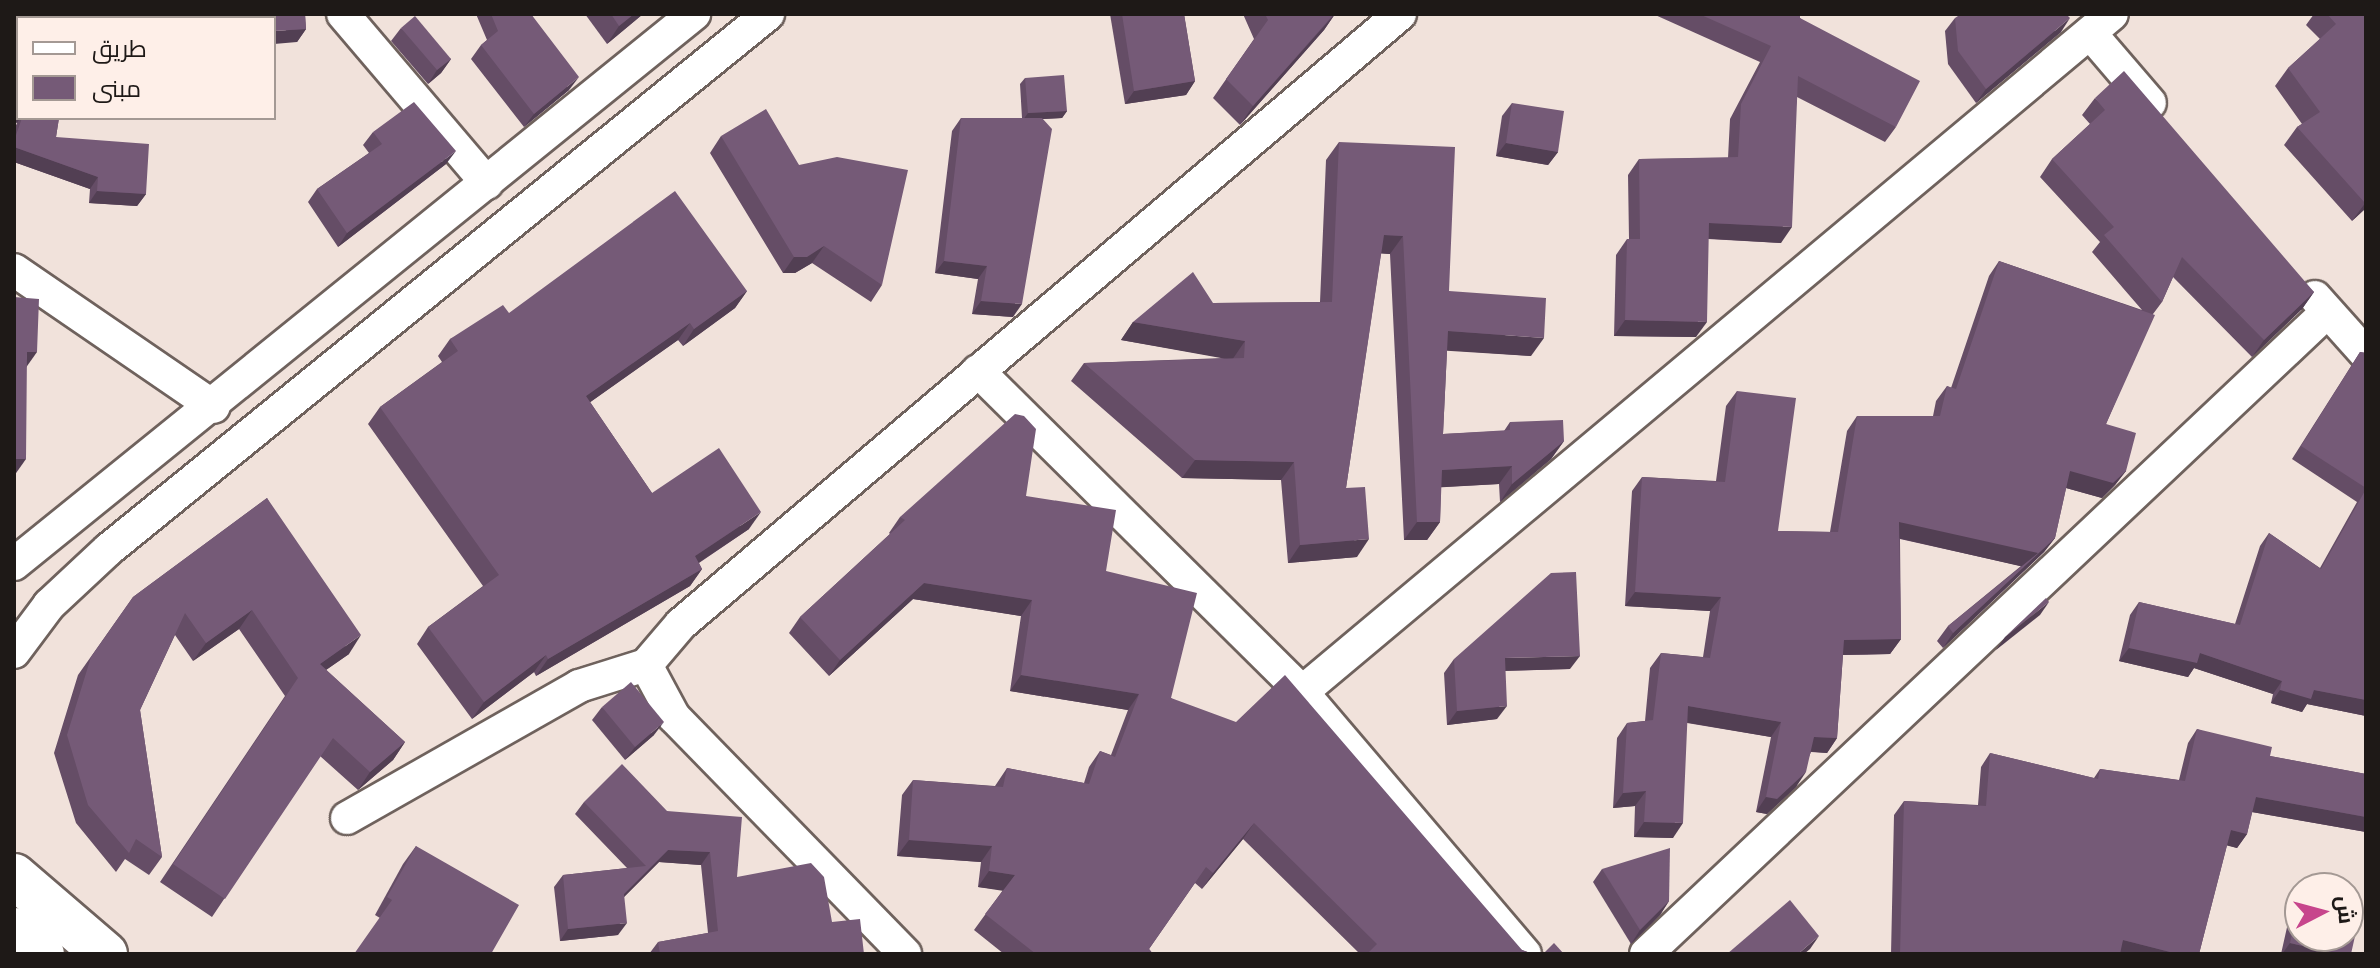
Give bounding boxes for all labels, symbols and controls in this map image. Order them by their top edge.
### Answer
legend [16,16,276,120]
text: طريق [92,34,147,63]
text: مبنى [92,74,141,103]
north arrow [2284,872,2364,952]
text: ش [2331,894,2360,925]

